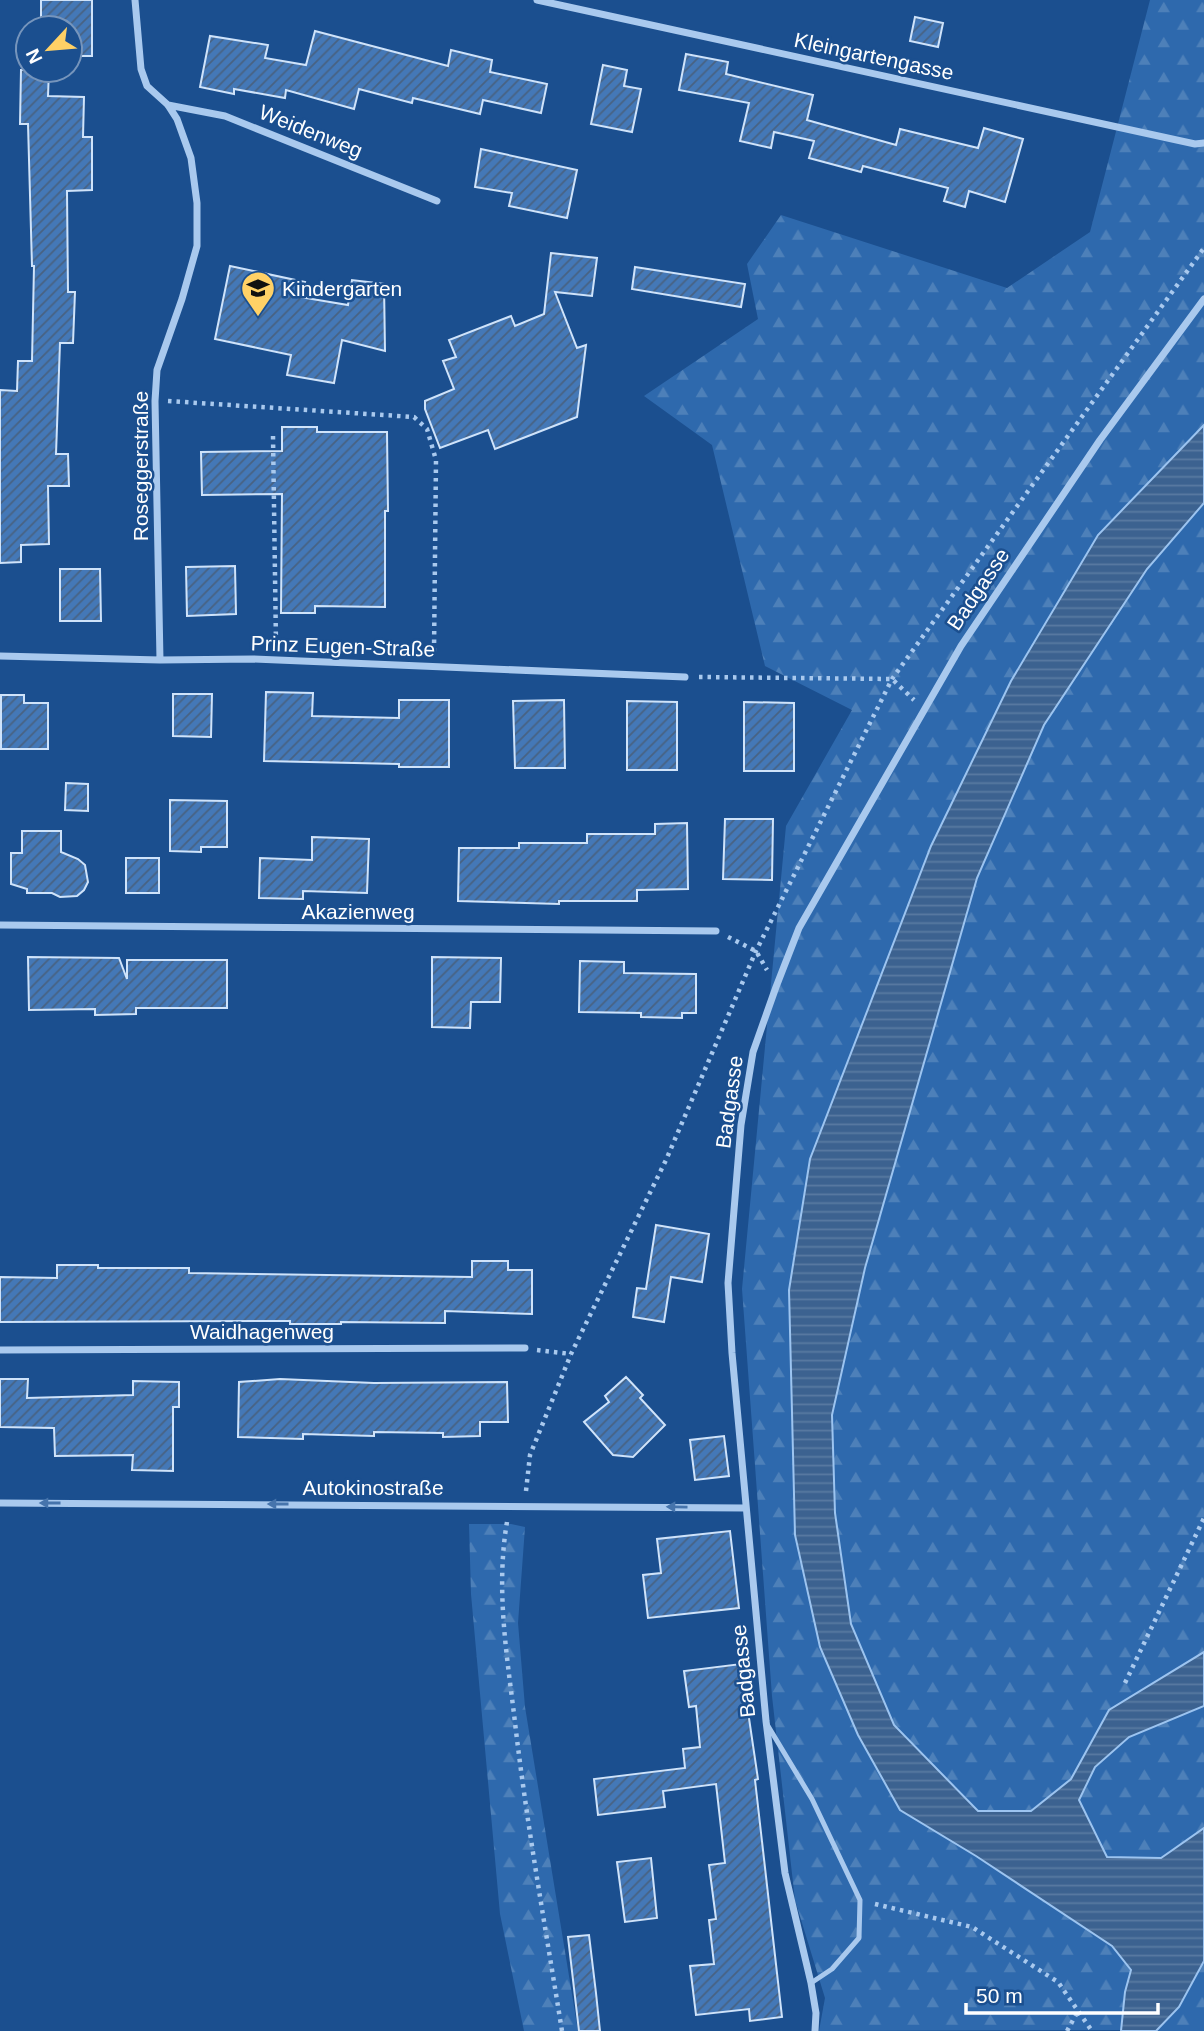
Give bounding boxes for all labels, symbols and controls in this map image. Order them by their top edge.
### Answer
north arrow [14,14,84,84]
street label: Kleingartengasse [792,28,956,84]
text: N [22,45,47,67]
street label: Weidenweg [256,100,366,162]
school or university icon: Kindergarten [239,269,277,318]
place label: Kindergarten [282,277,402,300]
street label: Roseggerstraße [129,391,152,541]
street label: Badgasse [942,544,1014,634]
street label: Prinz Eugen-Straße [250,631,436,661]
street label: Akazienweg [301,900,415,923]
street label: Badgasse [711,1054,747,1150]
street label: Waidhagenweg [190,1320,334,1343]
street label: Autokinostraße [302,1476,444,1499]
one-way arrow [39,1497,61,1509]
one-way arrow [266,1498,288,1510]
one-way arrow [665,1502,687,1513]
street label: Badgasse [727,1623,759,1719]
scale bar [966,1972,1158,2016]
text: 50 m [976,1984,1023,2007]

